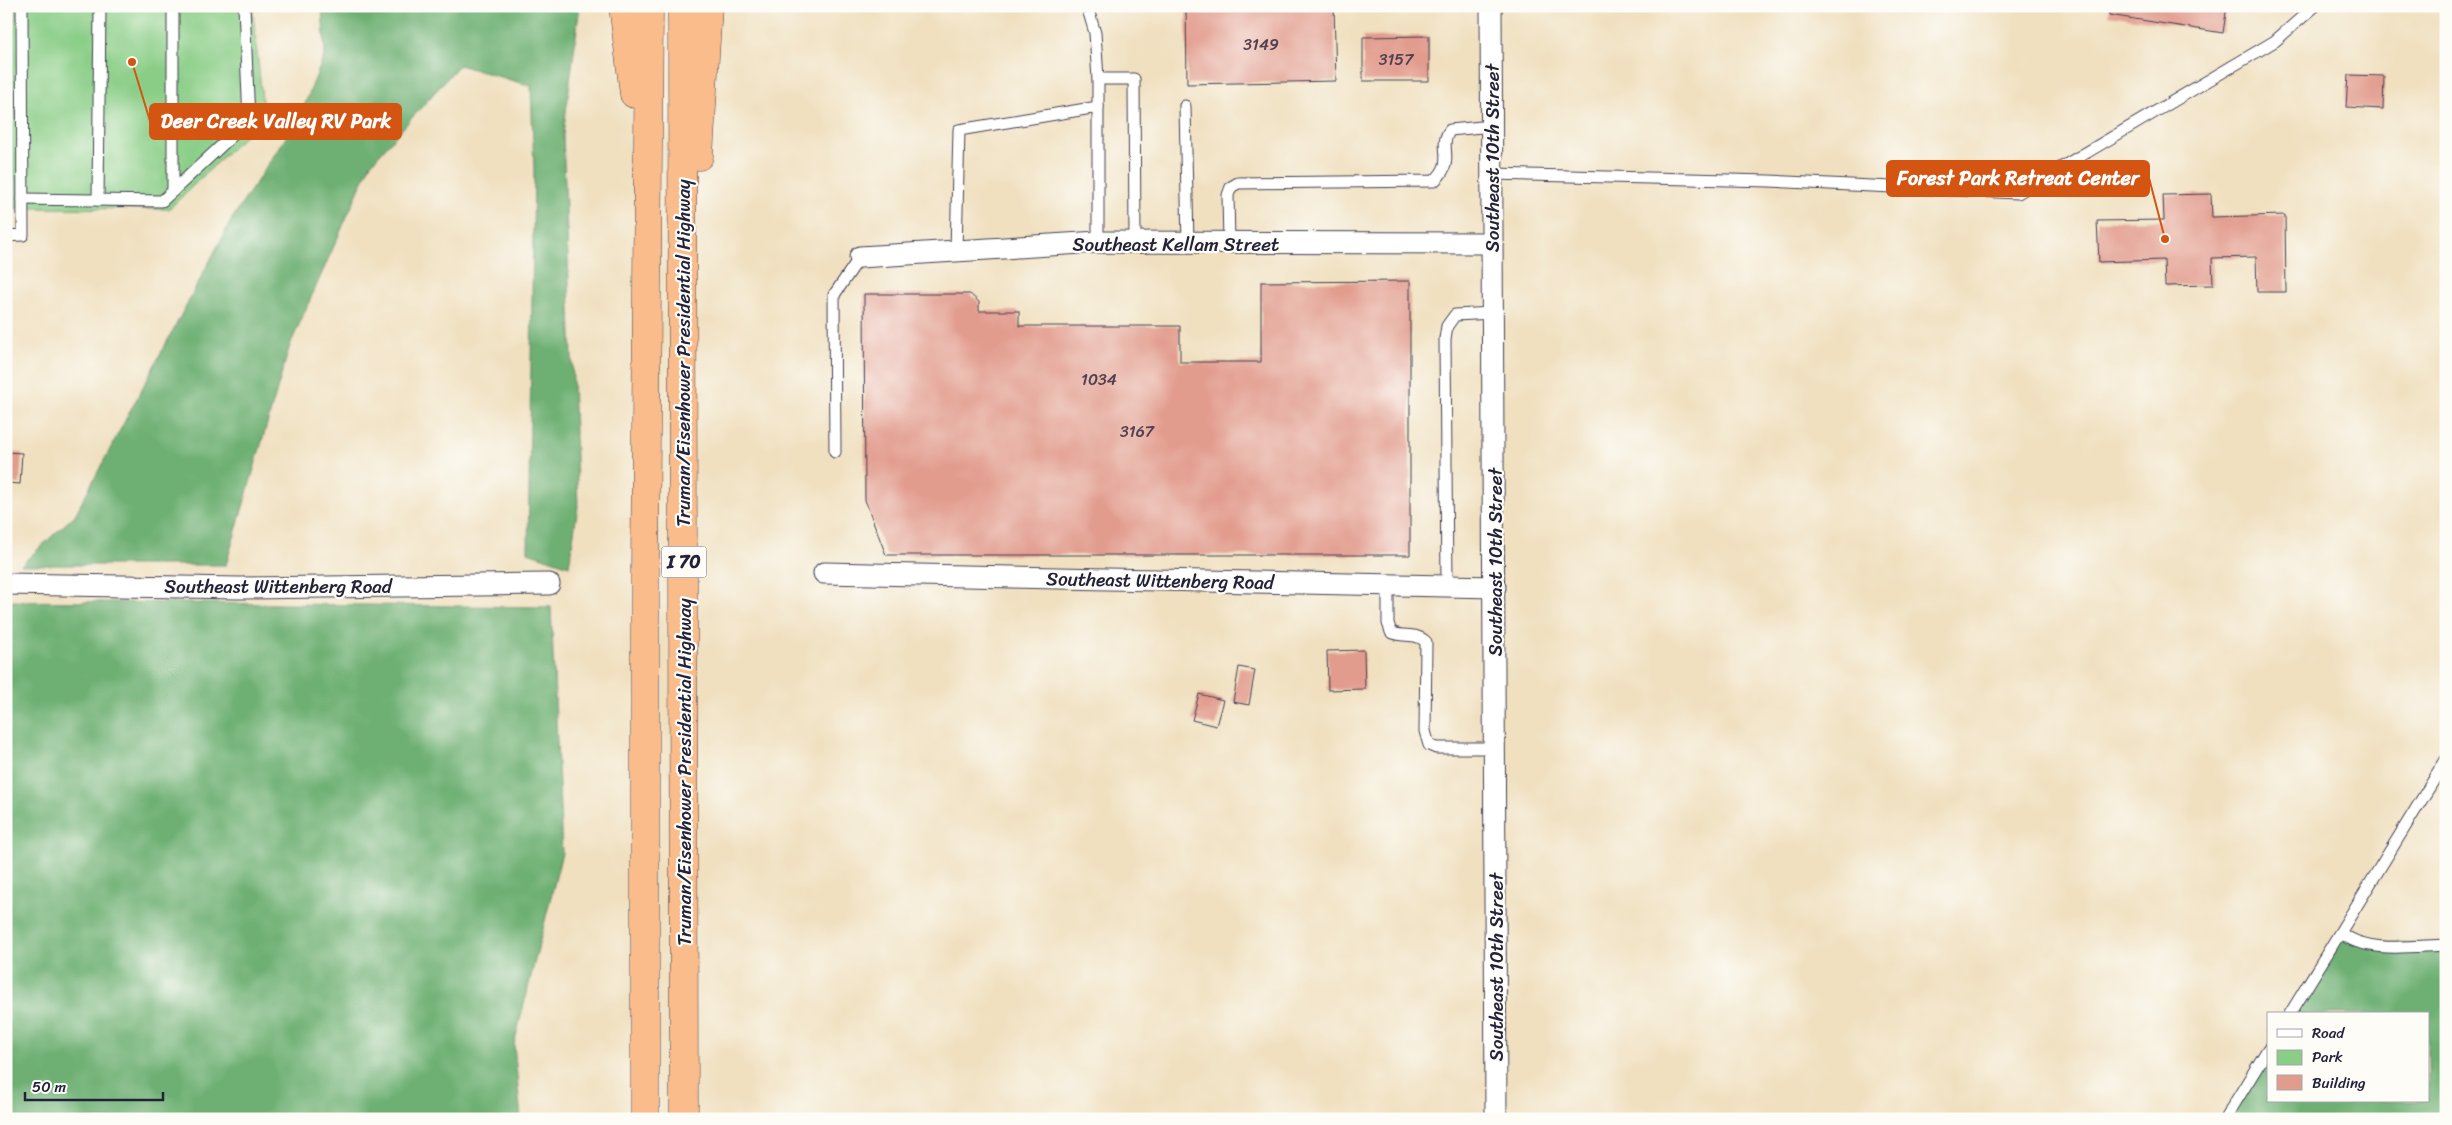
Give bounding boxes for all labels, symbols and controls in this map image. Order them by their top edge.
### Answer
house number: 3149 [1243,30,1279,59]
house number: 3157 [1379,45,1414,74]
street label: Southeast 10th Street [1476,63,1509,252]
callout: Deer Creek Valley RV Park [150,104,401,139]
text: Deer Creek Valley RV Park [161,104,392,139]
callout: Forest Park Retreat Center [1887,161,2149,196]
text: Forest Park Retreat Center [1896,161,2141,196]
street label: Truman/Eisenhower Presidential Highway [667,179,700,527]
street label: Southeast Kellam Street [1073,228,1279,261]
house number: 1034 [1081,365,1117,394]
house number: 3167 [1120,417,1155,446]
street label: Southeast 10th Street [1479,467,1512,656]
road number: I 70 [662,546,706,578]
street label: Southeast Wittenberg Road [1046,562,1276,599]
street label: Southeast Wittenberg Road [164,570,394,603]
street label: Truman/Eisenhower Presidential Highway [668,598,701,946]
street label: Southeast 10th Street [1480,872,1513,1061]
legend [2267,1012,2430,1102]
text: Road [2312,1020,2345,1046]
text: Park [2312,1044,2343,1070]
scale bar [25,1070,162,1102]
text: Building [2312,1070,2366,1096]
text: 50 m [32,1074,67,1100]

